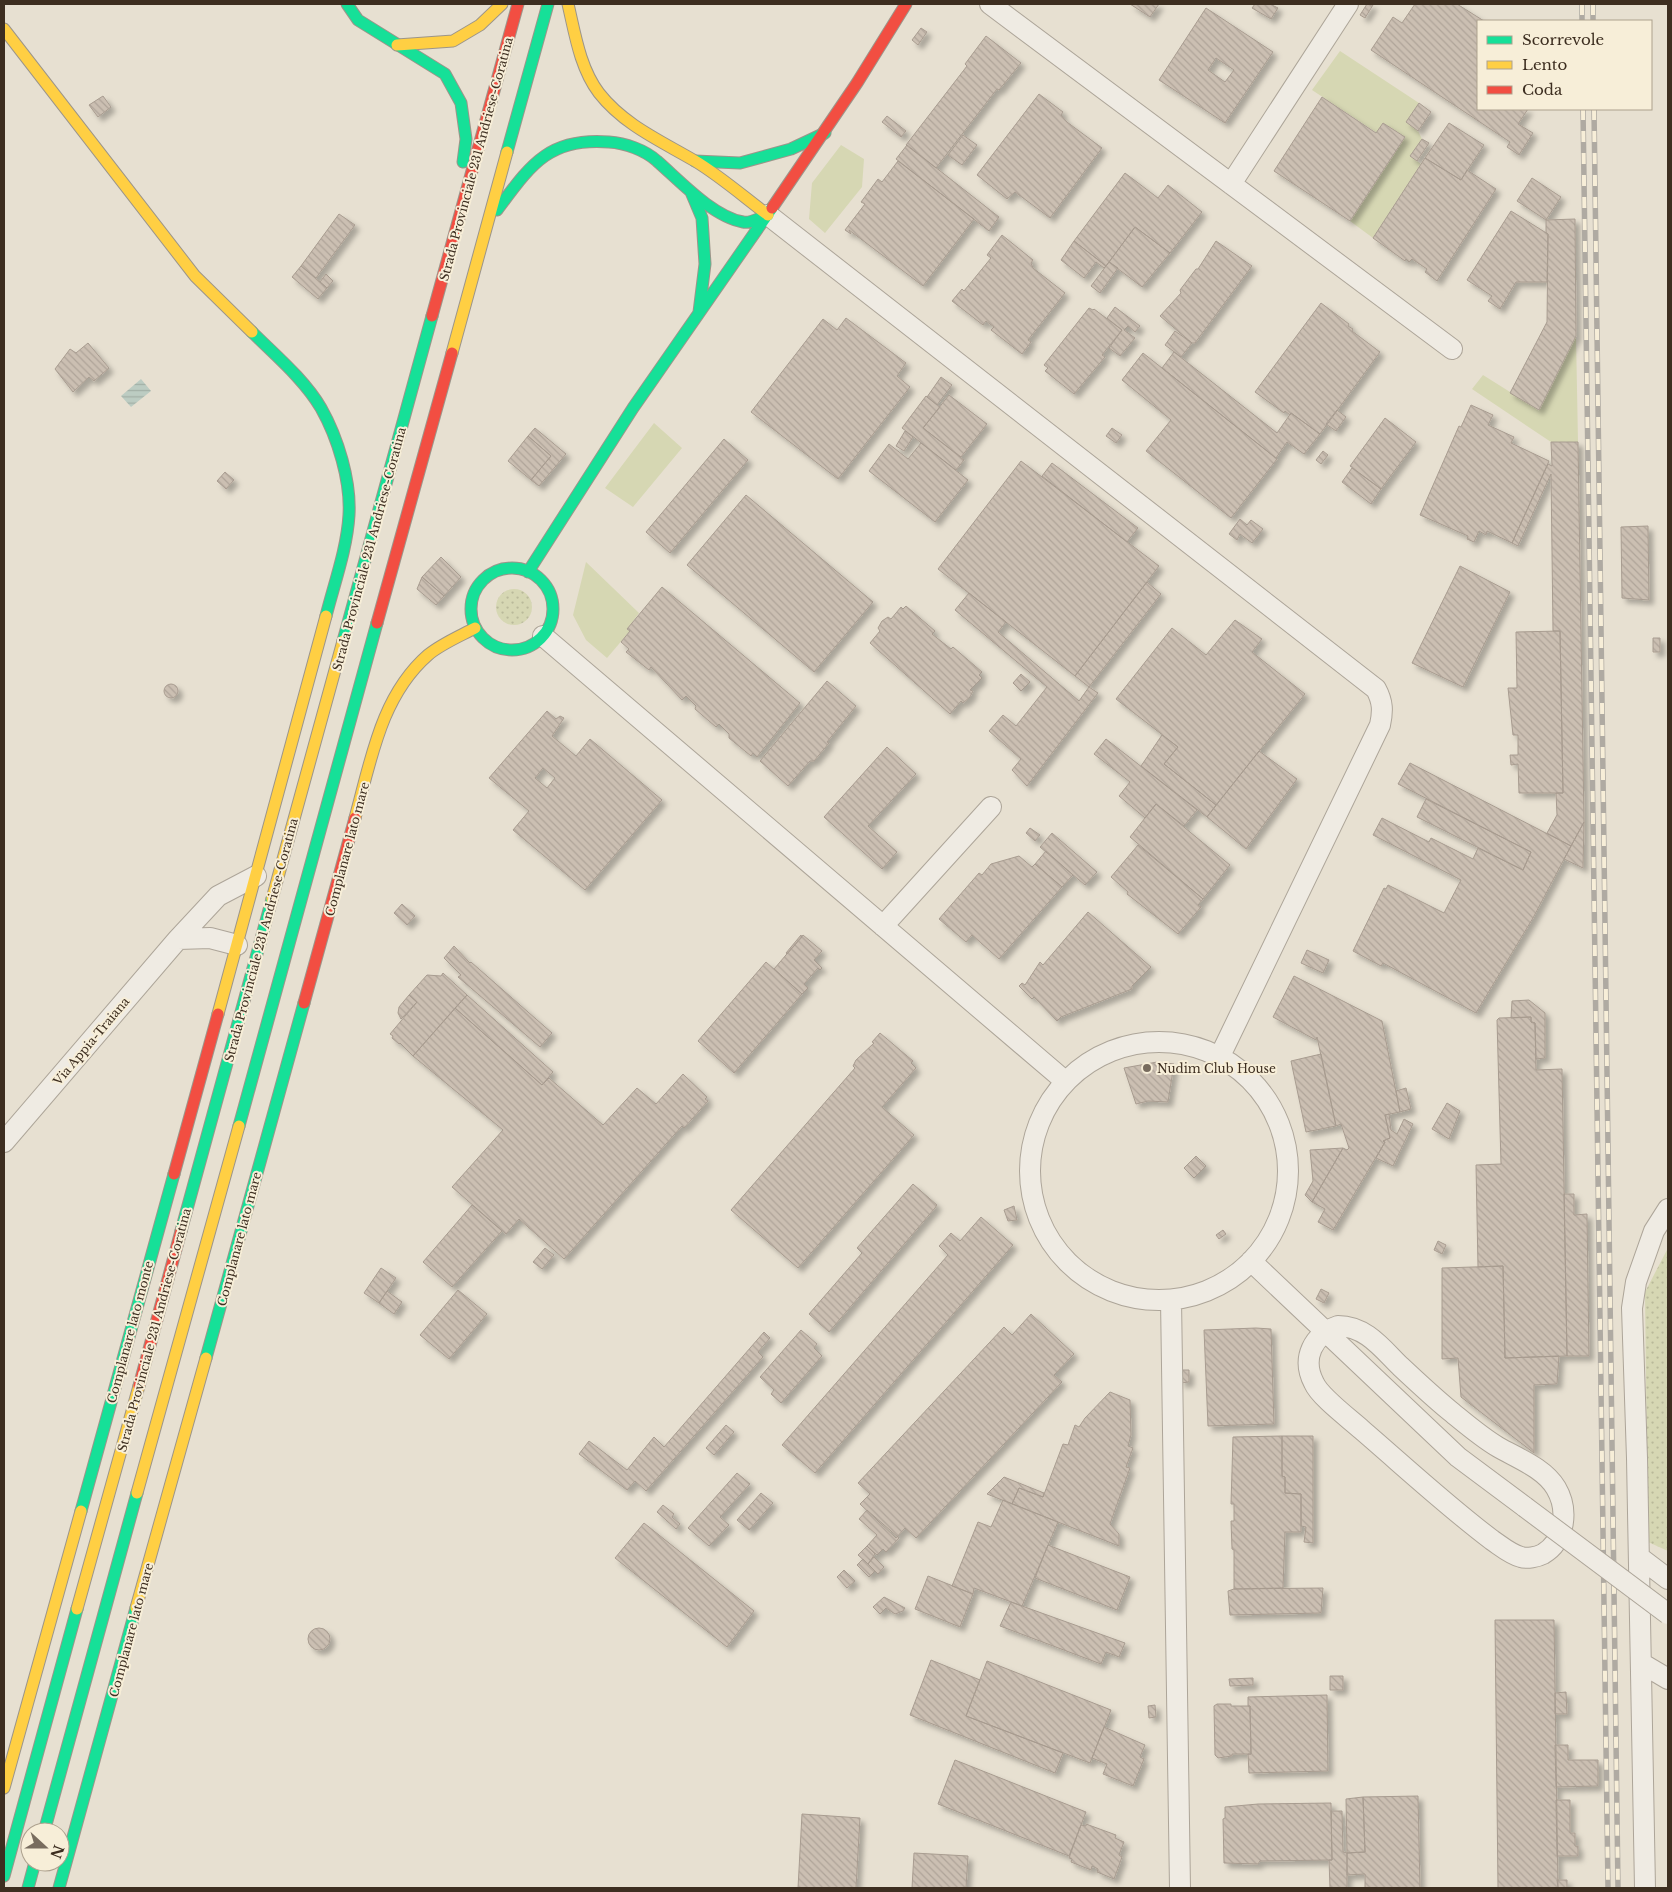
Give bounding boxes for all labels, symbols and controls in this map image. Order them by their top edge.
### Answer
legend [1477,20,1652,110]
text: Scorrevole [1522,30,1604,49]
street label: Strada Provinciale 231 Andriese-Coratina [436,35,516,283]
text: Lento [1522,55,1568,74]
text: Coda [1522,80,1563,99]
street label: Strada Provinciale 231 Andriese-Coratina [329,425,409,673]
street label: Complanare lato mare [322,780,372,918]
street label: Strada Provinciale 231 Andriese-Coratina [221,816,301,1064]
street label: Via Appia-Traiana [49,994,133,1089]
place label: Nudim Club House [1157,1061,1276,1076]
marker: Nudim Club House [1141,1062,1153,1074]
street label: Complanare lato mare [214,1170,264,1308]
street label: Strada Provinciale 231 Andriese-Coratina [114,1206,194,1454]
street label: Complanare lato monte [104,1259,156,1405]
street label: Complanare lato mare [106,1561,156,1699]
north arrow [20,1822,70,1872]
text: N [46,1842,68,1861]

